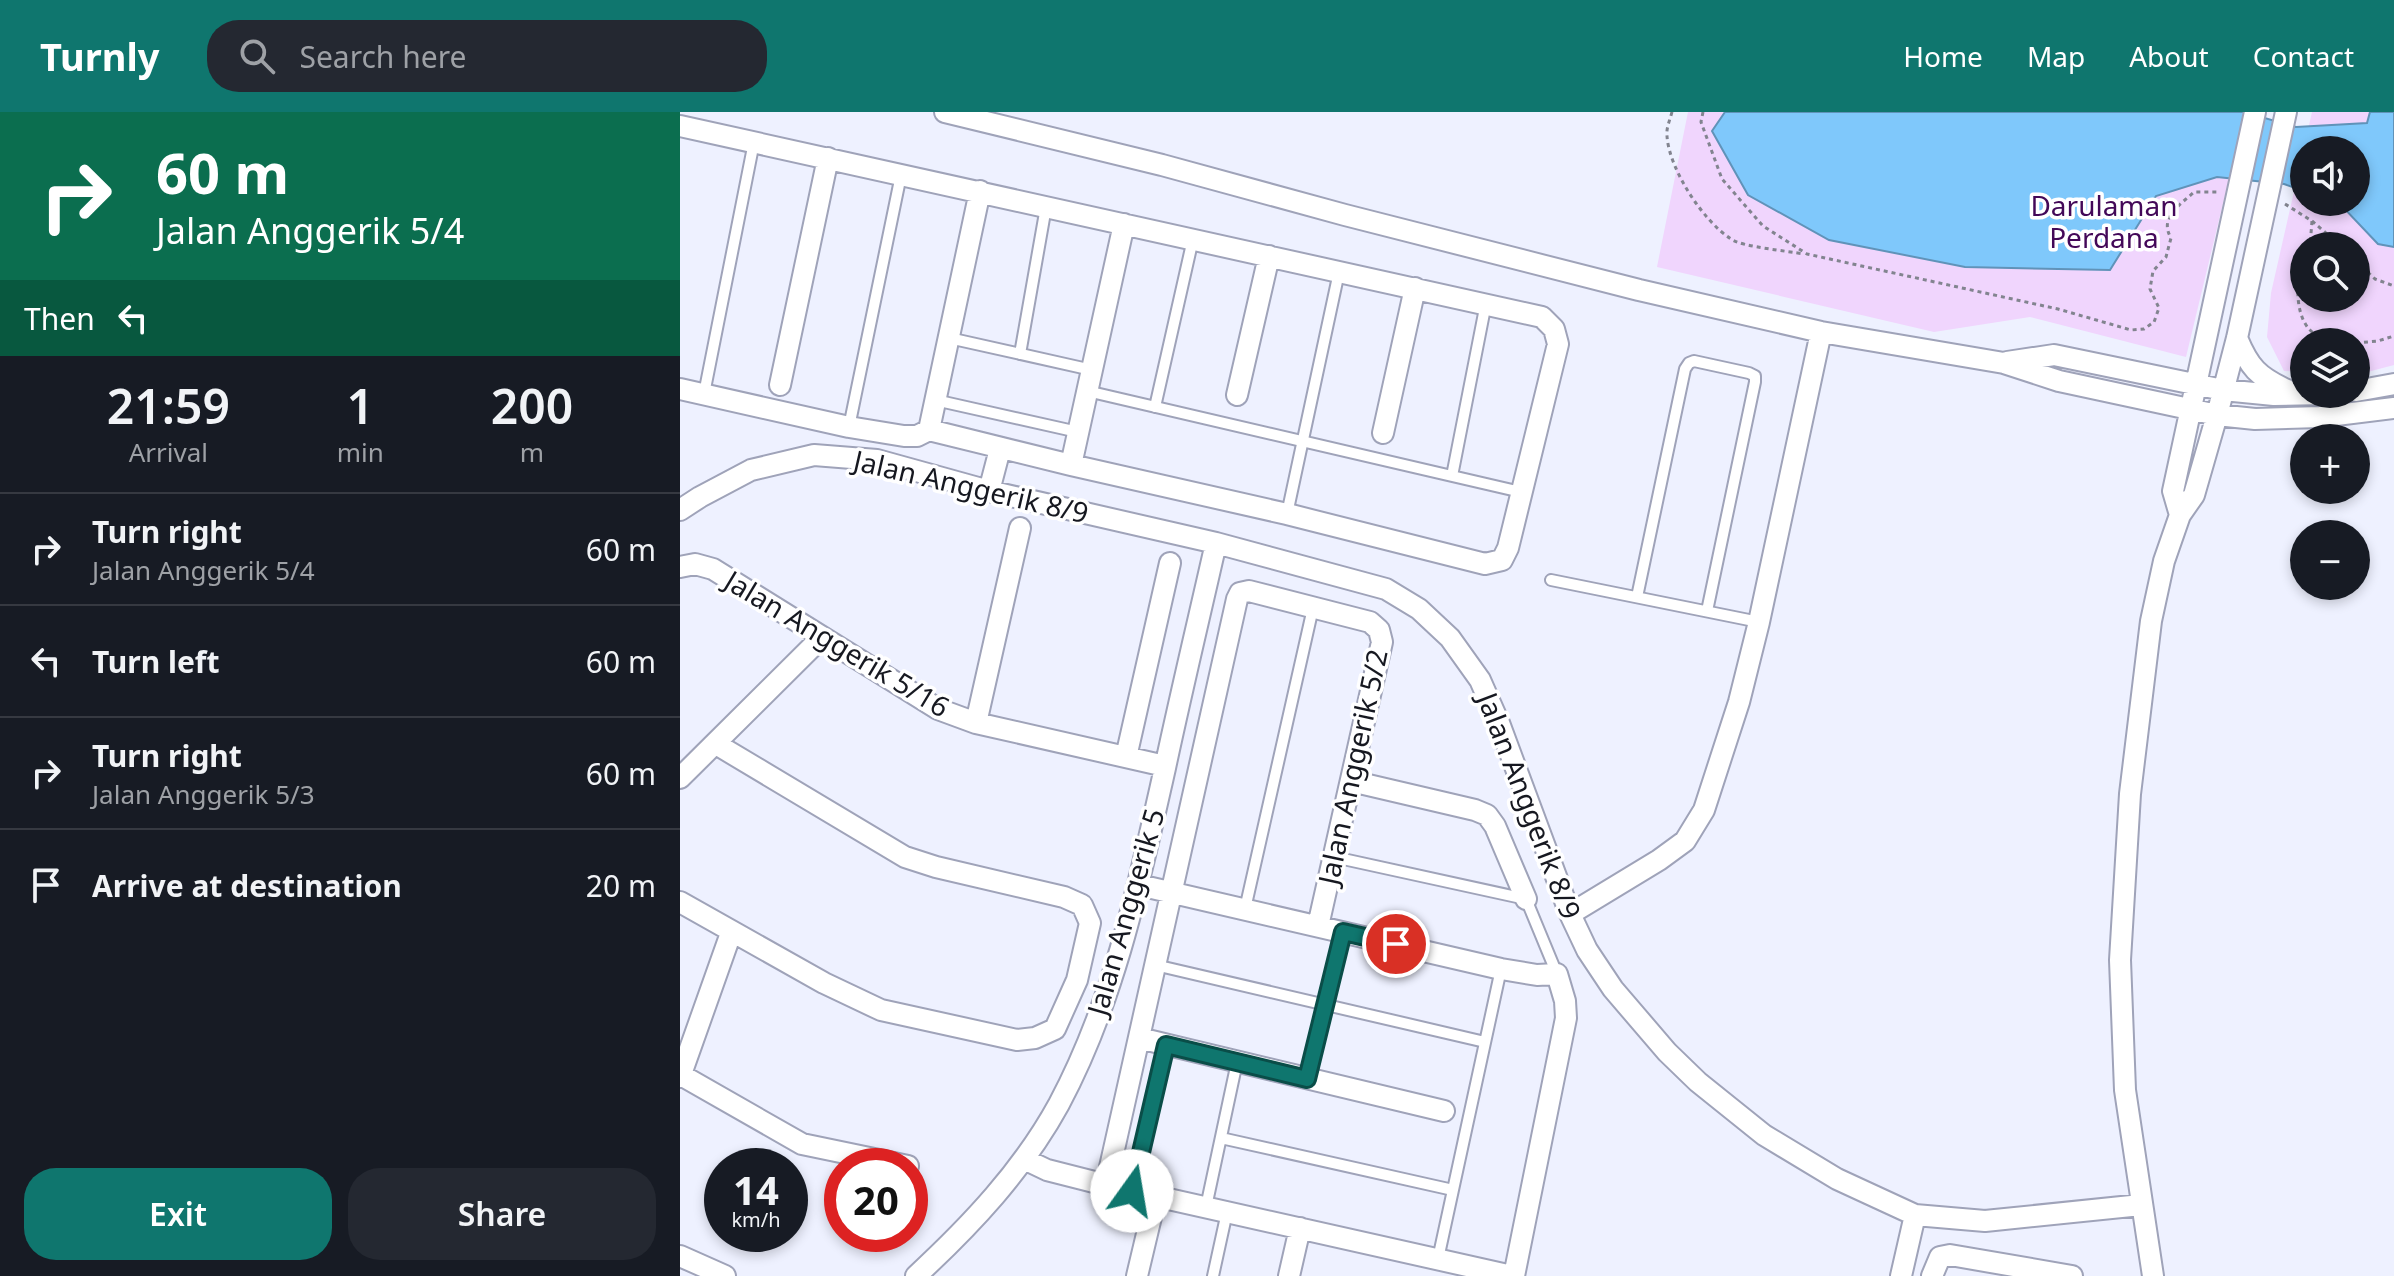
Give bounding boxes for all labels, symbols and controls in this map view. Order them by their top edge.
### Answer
search box [207,20,767,92]
text: Turnly [40,30,159,82]
icon: search [235,34,279,78]
text: Search here [299,36,466,77]
text: Home [1903,37,1983,75]
text: Map [2027,37,2085,75]
text: About [2129,37,2209,75]
text: Contact [2253,37,2354,75]
text: 60 m [156,134,289,210]
map controls [2290,136,2370,600]
button: sound [2290,136,2370,216]
icon: right [24,144,128,248]
park label: Darulaman Perdana [2030,186,2178,256]
text: Jalan Anggerik 5/4 [156,206,464,255]
button: search [2290,232,2370,312]
icon: left [111,296,155,340]
text: Then [24,298,95,339]
button: layers [2290,328,2370,408]
text: 21:59 [107,373,230,438]
text: 1 [347,373,374,438]
text: 200 [491,373,573,438]
button: + [2290,424,2370,504]
text: Arrival [129,434,208,470]
text: min [337,434,384,470]
text: m [520,434,544,470]
street label: Jalan Anggerik 8/9 [847,440,1092,532]
text: Turn right [92,511,242,552]
button: − [2290,520,2370,600]
icon: right [24,527,68,571]
text: 60 m [586,529,656,570]
text: Jalan Anggerik 5/4 [92,552,315,588]
street label: Jalan Anggerik 5/16 [716,559,957,725]
icon: left [24,639,68,683]
text: Turn left [92,641,220,682]
text: 60 m [586,641,656,682]
street label: Jalan Anggerik 5/2 [1308,646,1396,891]
street label: Jalan Anggerik 8/9 [1468,684,1591,924]
text: Turn right [92,735,242,776]
icon: right [24,751,68,795]
text: 60 m [586,753,656,794]
text: Jalan Anggerik 5/3 [92,776,315,812]
street label: Jalan Anggerik 5 [1077,804,1173,1022]
icon: arrive [24,863,68,907]
text: Arrive at destination [92,865,402,906]
text: 20 m [586,865,656,906]
pin [1362,910,1430,978]
icon: arrive [1374,922,1418,966]
speed limit sign: 20 [824,1148,928,1252]
position arrow [1090,1149,1174,1233]
text: 14 [733,1162,779,1217]
button: Exit [24,1168,332,1260]
button: Share [348,1168,656,1260]
text: km/h [731,1206,781,1233]

